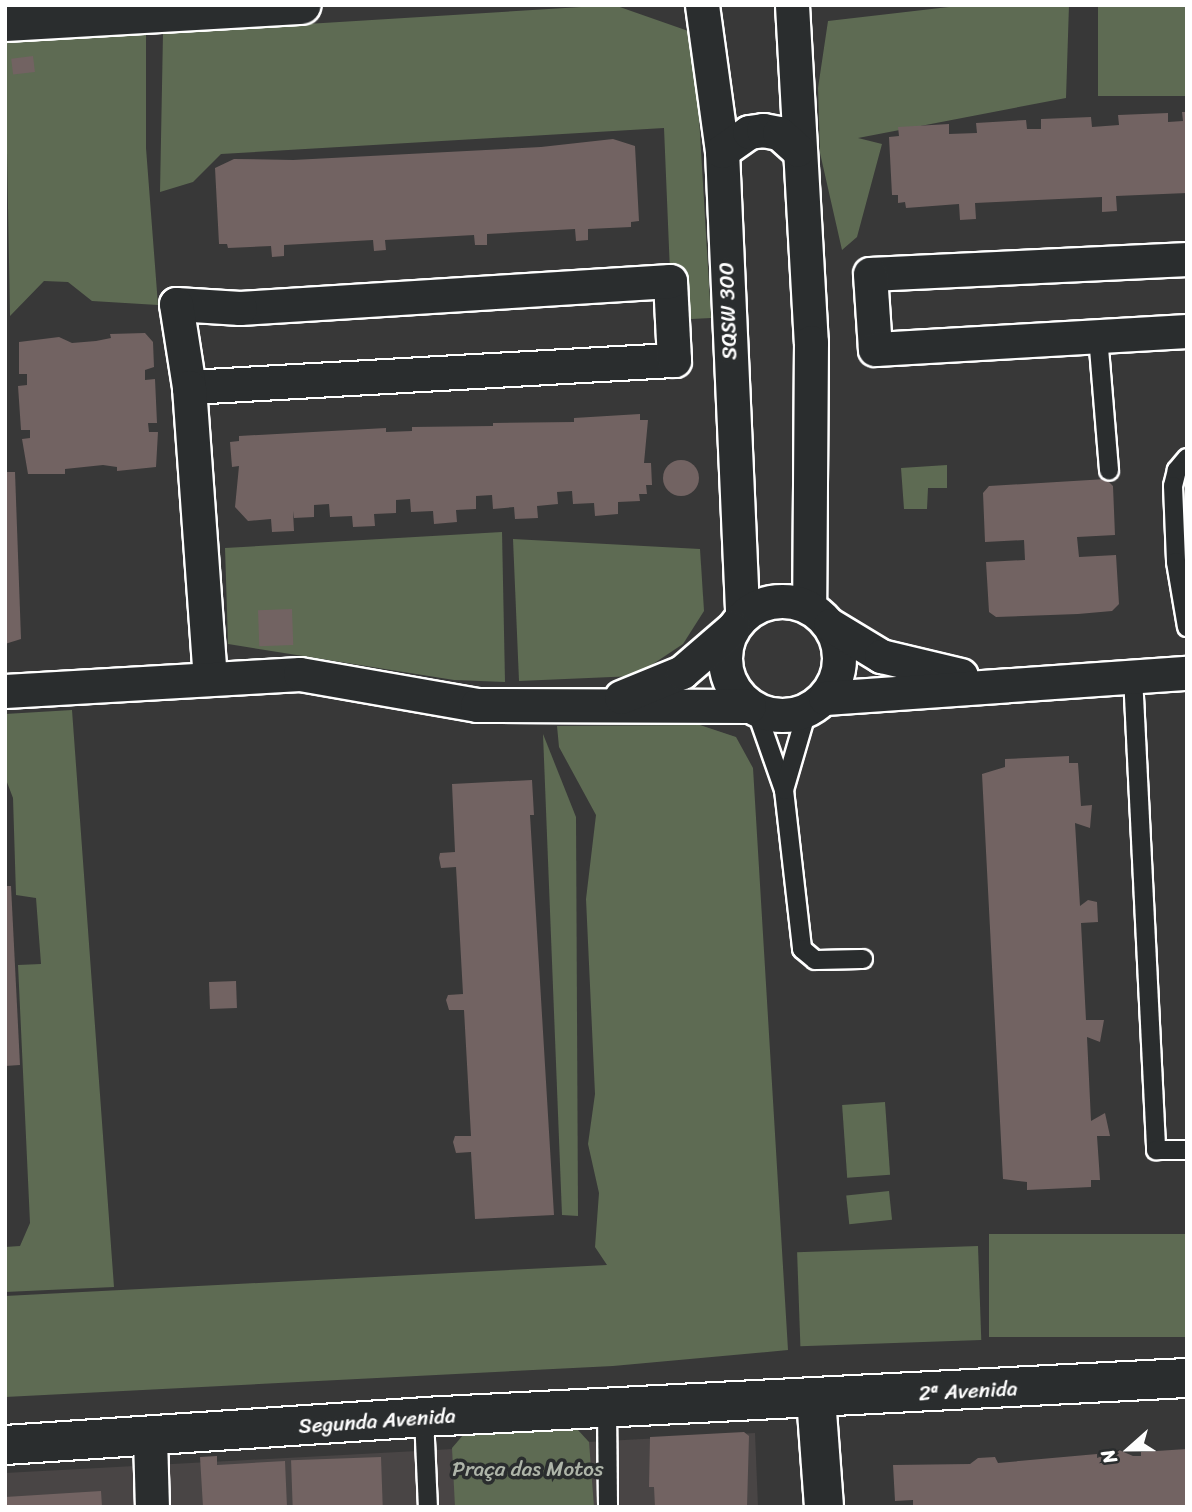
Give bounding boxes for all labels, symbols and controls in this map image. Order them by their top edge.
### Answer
street label: SQSW 300 [714,262,742,360]
street label: 2ª Avenida [918,1376,1018,1406]
street label: Segunda Avenida [298,1403,456,1439]
north arrow [1094,1414,1164,1484]
text: N [1091,1445,1127,1469]
park label: Praça das Motos [452,1456,604,1482]

